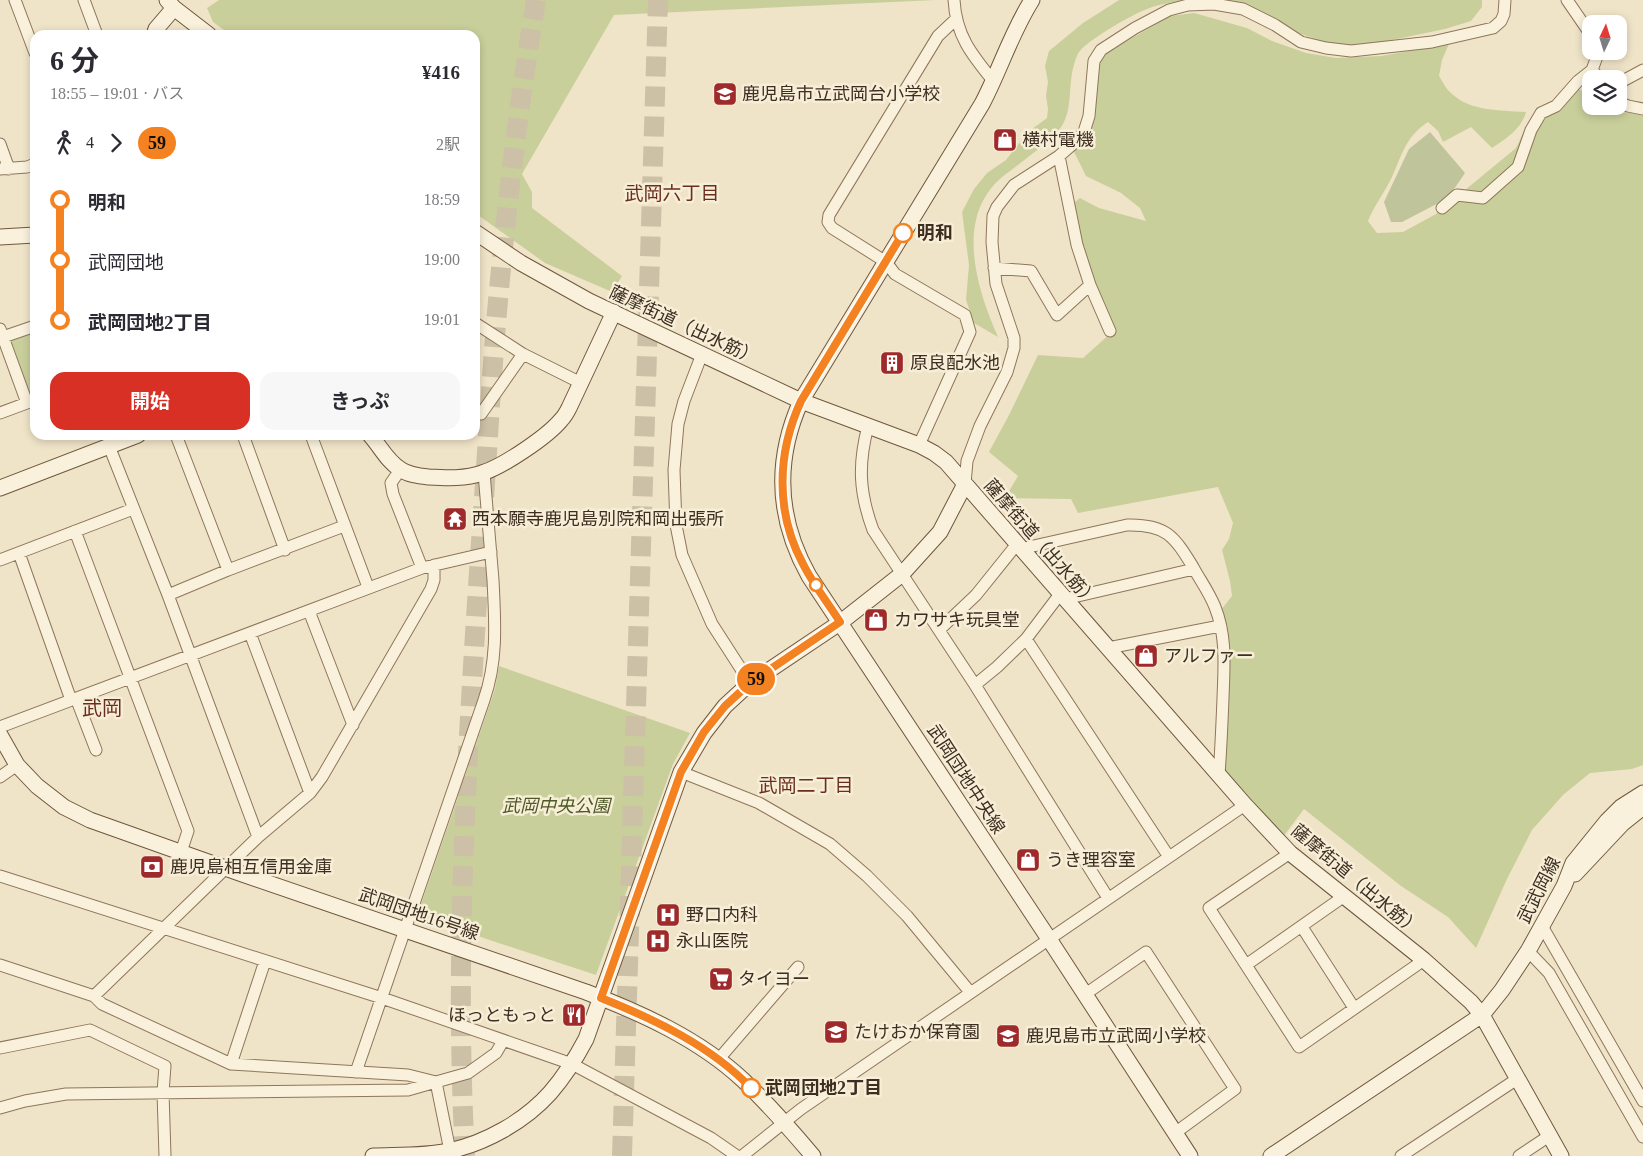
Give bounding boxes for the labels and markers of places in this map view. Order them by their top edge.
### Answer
school or university icon: 鹿児島市立武岡台小学校 [712,81,738,107]
place label: 鹿児島市立武岡台小学校 [742,84,940,104]
shop icon: 横村電機 [992,127,1018,153]
place label: 横村電機 [1022,130,1094,150]
marker: 明和 [893,223,913,243]
place label: 明和 [917,223,953,243]
building icon: 原良配水池 [879,350,905,376]
place label: 原良配水池 [910,353,1000,373]
temple icon: 西本願寺鹿児島別院和岡出張所 [442,506,468,532]
place label: 西本願寺鹿児島別院和岡出張所 [472,509,724,529]
unlabelled marker [809,578,823,592]
shop icon: カワサキ玩具堂 [863,607,889,633]
place label: カワサキ玩具堂 [894,610,1020,630]
shop icon: アルファー [1133,643,1159,669]
place label: アルファー [1164,646,1254,666]
shop icon: うき理容室 [1015,847,1041,873]
place label: うき理容室 [1046,850,1136,870]
bank icon: 鹿児島相互信用金庫 [139,854,165,880]
place label: 鹿児島相互信用金庫 [170,857,332,877]
hospital icon: 野口内科 [655,902,681,928]
place label: 野口内科 [686,905,758,925]
hospital icon: 永山医院 [645,928,671,954]
place label: 永山医院 [676,931,748,951]
supermarket icon: タイヨー [708,966,734,992]
place label: タイヨー [738,969,810,989]
restaurant icon: ほっともっと [561,1002,587,1028]
place label: ほっともっと [448,1005,556,1025]
school or university icon: たけおか保育園 [823,1019,849,1045]
place label: たけおか保育園 [854,1022,980,1042]
school or university icon: 鹿児島市立武岡小学校 [995,1023,1021,1049]
place label: 鹿児島市立武岡小学校 [1026,1026,1206,1046]
marker: 武岡団地2丁目 [741,1078,761,1098]
place label: 武岡団地2丁目 [765,1078,882,1098]

